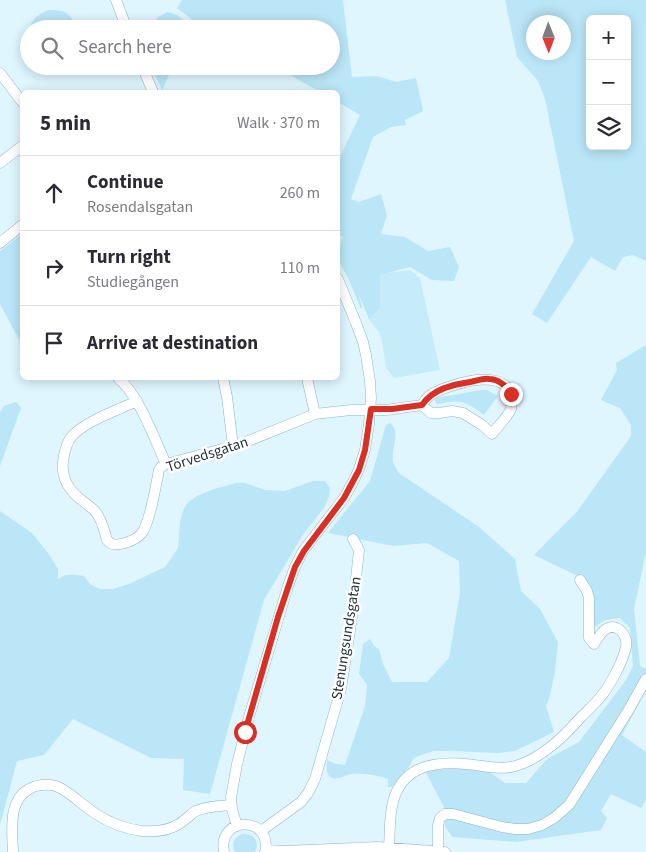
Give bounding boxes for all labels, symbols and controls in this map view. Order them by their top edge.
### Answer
north arrow [526,15,571,60]
map controls [586,15,631,150]
button: + [586,15,631,60]
search box [20,20,340,75]
icon: search [38,34,66,62]
text: Search here [78,34,172,61]
button: − [586,60,631,105]
button: layers [586,105,631,150]
text: 5 min [40,108,91,138]
text: Walk · 370 m [237,112,320,134]
text: Continue [87,169,164,196]
icon: ahead [40,179,68,207]
text: 260 m [280,182,320,204]
text: Rosendalsgatan [87,196,193,218]
text: Turn right [87,244,171,271]
icon: right [40,254,68,282]
text: 110 m [280,257,320,279]
text: Studiegången [87,271,179,293]
icon: arrive [40,329,68,357]
text: Arrive at destination [87,330,258,357]
route end [500,383,523,406]
street label: Törvedsgatan [164,431,251,478]
street label: Stenungsundsgatan [326,575,367,701]
route start [234,721,257,744]

